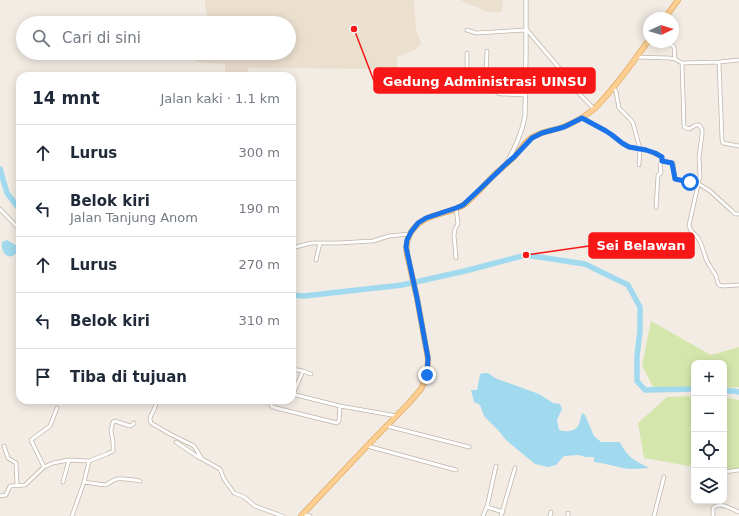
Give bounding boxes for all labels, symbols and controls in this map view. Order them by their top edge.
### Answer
north arrow [643,12,679,48]
search box [16,16,296,60]
icon: search [30,27,52,49]
text: Cari di sini [62,29,141,47]
callout: Gedung Administrasi UINSU [374,68,595,93]
text: Gedung Administrasi UINSU [383,74,587,89]
text: 14 mnt [32,88,100,108]
text: Jalan kaki · 1.1 km [160,91,280,106]
icon: ahead [32,142,54,164]
text: Lurus [70,144,117,162]
text: 300 m [238,145,280,160]
route start [681,173,699,191]
text: Belok kiri [70,192,150,210]
icon: left [32,198,54,220]
text: 190 m [238,201,280,216]
text: Jalan Tanjung Anom [70,210,198,225]
callout: Sei Belawan [589,233,694,258]
text: Sei Belawan [596,238,686,253]
icon: ahead [32,254,54,276]
text: Lurus [70,256,117,274]
text: 270 m [238,257,280,272]
icon: left [32,310,54,332]
text: Belok kiri [70,312,150,330]
text: 310 m [238,313,280,328]
map controls [691,360,727,504]
button: + [691,360,727,396]
icon: arrive [32,366,54,388]
route end [418,366,436,384]
text: Tiba di tujuan [70,368,187,386]
button: − [691,396,727,432]
button: locate [691,432,727,468]
button: layers [691,468,727,504]

